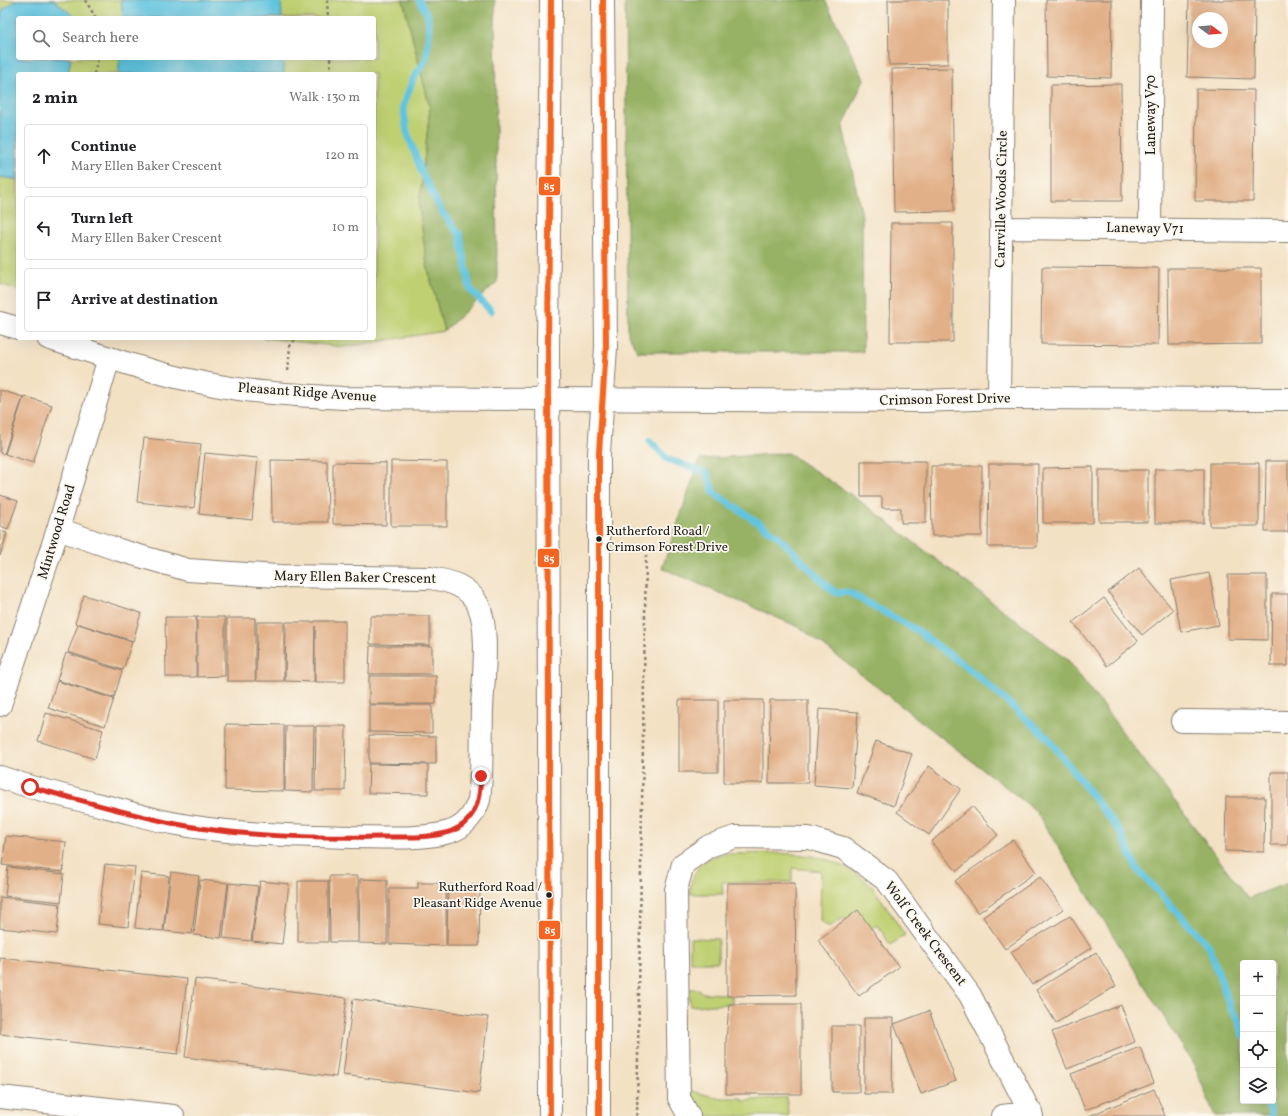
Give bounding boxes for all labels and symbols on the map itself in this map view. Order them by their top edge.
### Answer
north arrow [1192,12,1228,48]
street label: Laneway V70 [1142,75,1161,155]
street label: Carrville Woods Circle [991,130,1013,268]
line badge: 85 [538,176,561,196]
text: 85 [543,180,555,195]
street label: Laneway V71 [1106,219,1184,239]
street label: Pleasant Ridge Avenue [237,379,377,407]
street label: Crimson Forest Drive [879,389,1011,411]
street label: Mintwood Road [34,482,81,582]
place label: Rutherford Road / Crimson Forest Drive [606,523,728,557]
marker: Rutherford Road / Crimson Forest Drive [594,534,604,544]
line badge: 85 [537,548,560,568]
text: 85 [543,552,555,567]
street label: Mary Ellen Baker Crescent [274,567,437,589]
route end [472,767,490,785]
route start [21,778,39,796]
street label: Wolf Creek Crescent [880,878,971,990]
place label: Rutherford Road / Pleasant Ridge Avenue [413,879,542,913]
marker: Rutherford Road / Pleasant Ridge Avenue [544,890,554,900]
line badge: 85 [538,920,561,940]
text: 85 [544,924,556,939]

